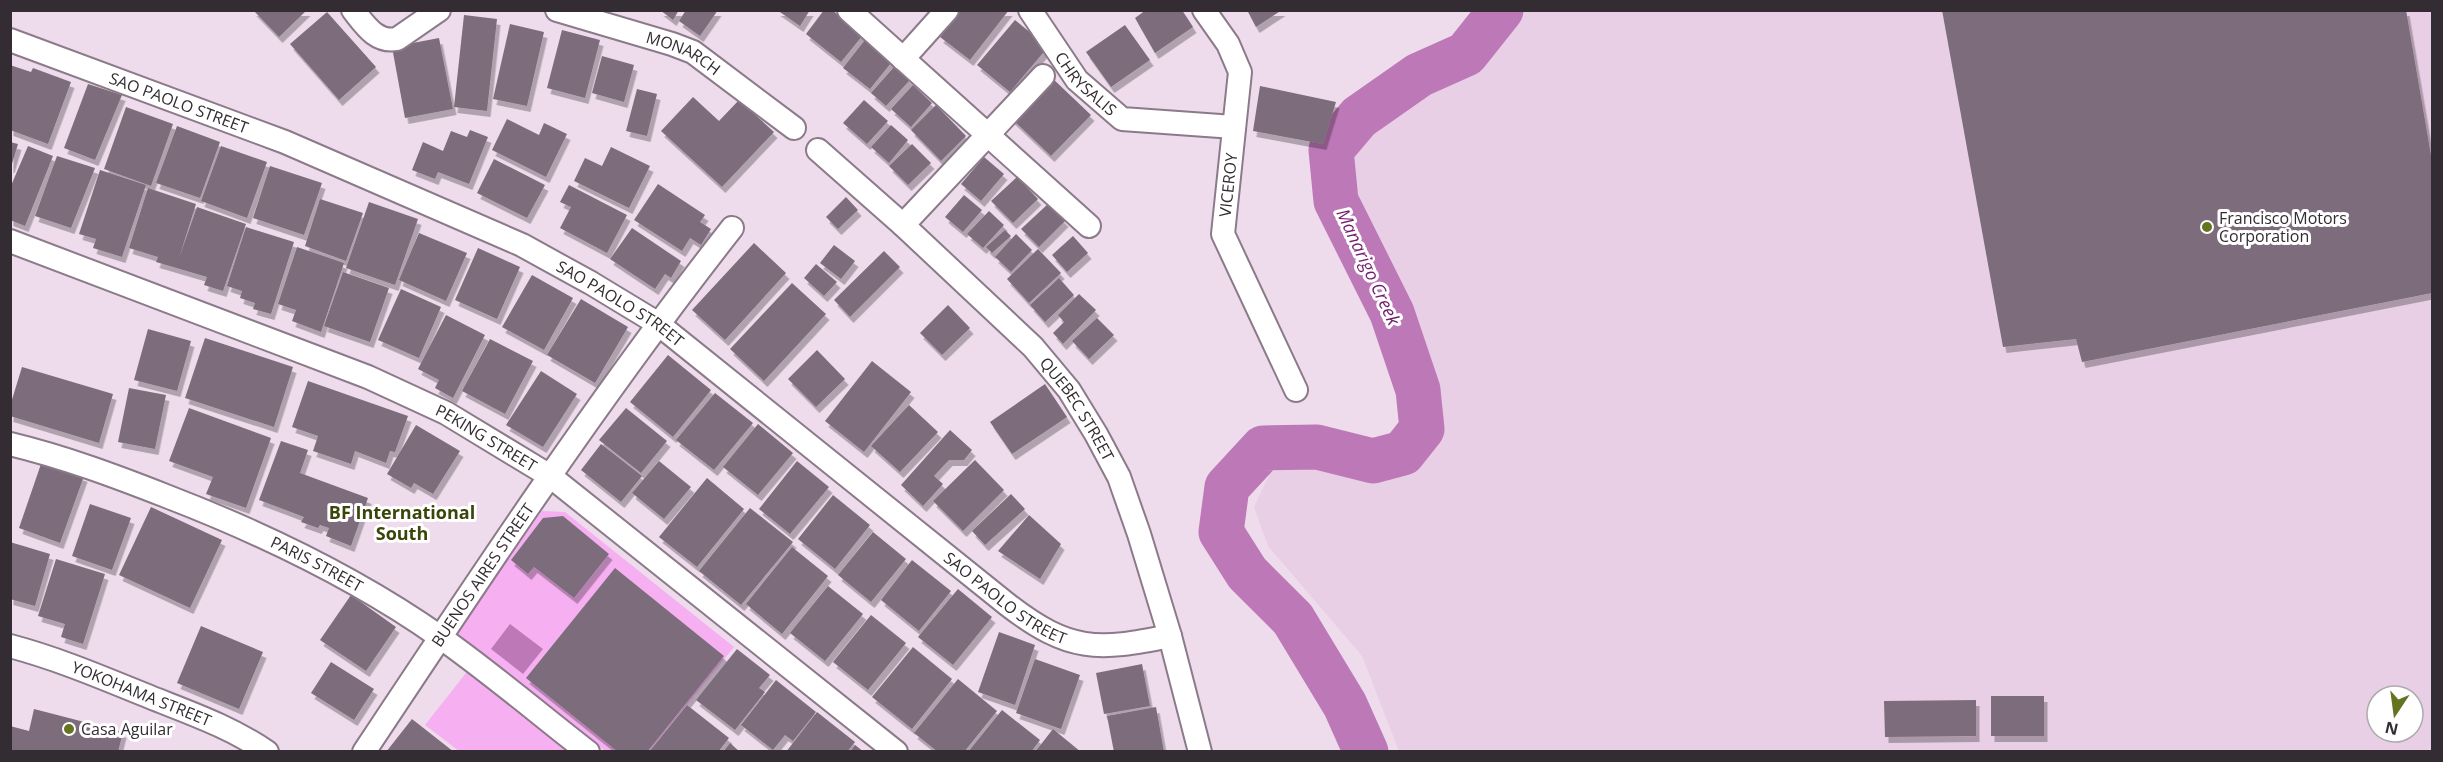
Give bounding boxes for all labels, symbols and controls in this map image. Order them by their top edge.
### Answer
street label: MONARCH [644,26,725,80]
street label: CHRYSALIS [1050,47,1122,121]
street label: SAO PAOLO STREET [106,67,252,138]
street label: VICEROY [1214,152,1242,218]
water label: Manarigo Creek [1331,204,1407,330]
place label: Francisco Motors Corporation [2219,207,2347,247]
marker: Francisco Motors Corporation [2200,220,2214,234]
street label: SAO PAOLO STREET [553,255,689,352]
street label: QUEBEC STREET [1035,352,1119,465]
street label: PEKING STREET [432,399,541,477]
street label: BUENOS AIRES STREET [426,499,539,651]
district label: BF International South [329,500,475,545]
street label: PARIS STREET [267,531,367,597]
street label: SAO PAOLO STREET [939,547,1070,650]
street label: YOKOHAMA STREET [69,656,215,731]
north arrow [2365,684,2425,744]
text: N [2383,716,2400,741]
place label: Casa Aguilar [81,718,173,740]
marker: Casa Aguilar [62,722,76,736]

